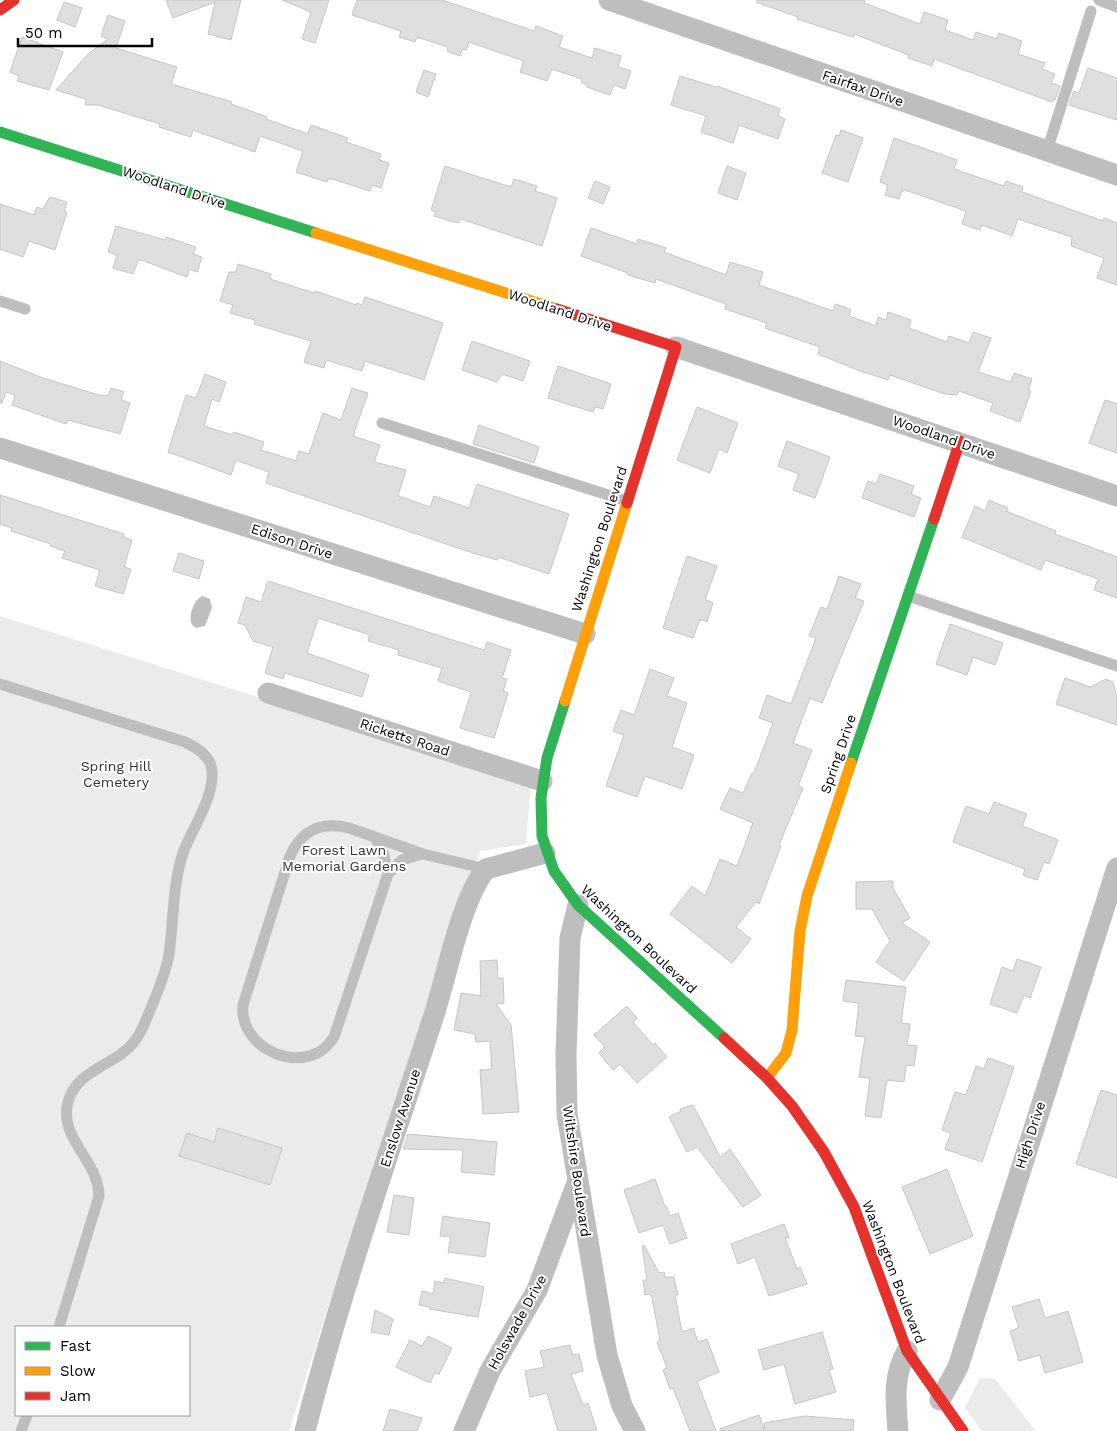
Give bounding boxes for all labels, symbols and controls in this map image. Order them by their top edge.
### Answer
scale bar [18,15,151,47]
text: 50 m [25,24,62,42]
street label: Fairfax Drive [820,67,906,109]
street label: Woodland Drive [120,163,228,211]
street label: Woodland Drive [506,286,614,334]
street label: Woodland Drive [890,412,998,462]
street label: Washington Boulevard [568,464,630,614]
street label: Edison Drive [249,520,335,562]
street label: Spring Drive [817,712,859,796]
street label: Ricketts Road [358,715,452,759]
park label: Spring Hill Cemetery [81,758,152,790]
park label: Forest Lawn Memorial Gardens [282,842,406,874]
street label: Washington Boulevard [578,881,700,997]
street label: Enslow Avenue [377,1067,423,1169]
street label: High Drive [1012,1099,1048,1171]
street label: Wiltshire Boulevard [560,1104,594,1238]
street label: Washington Boulevard [859,1198,929,1346]
street label: Holswade Drive [484,1272,550,1372]
legend [15,1326,190,1416]
text: Fast [60,1337,92,1355]
text: Slow [60,1362,96,1380]
text: Jam [60,1387,91,1405]

